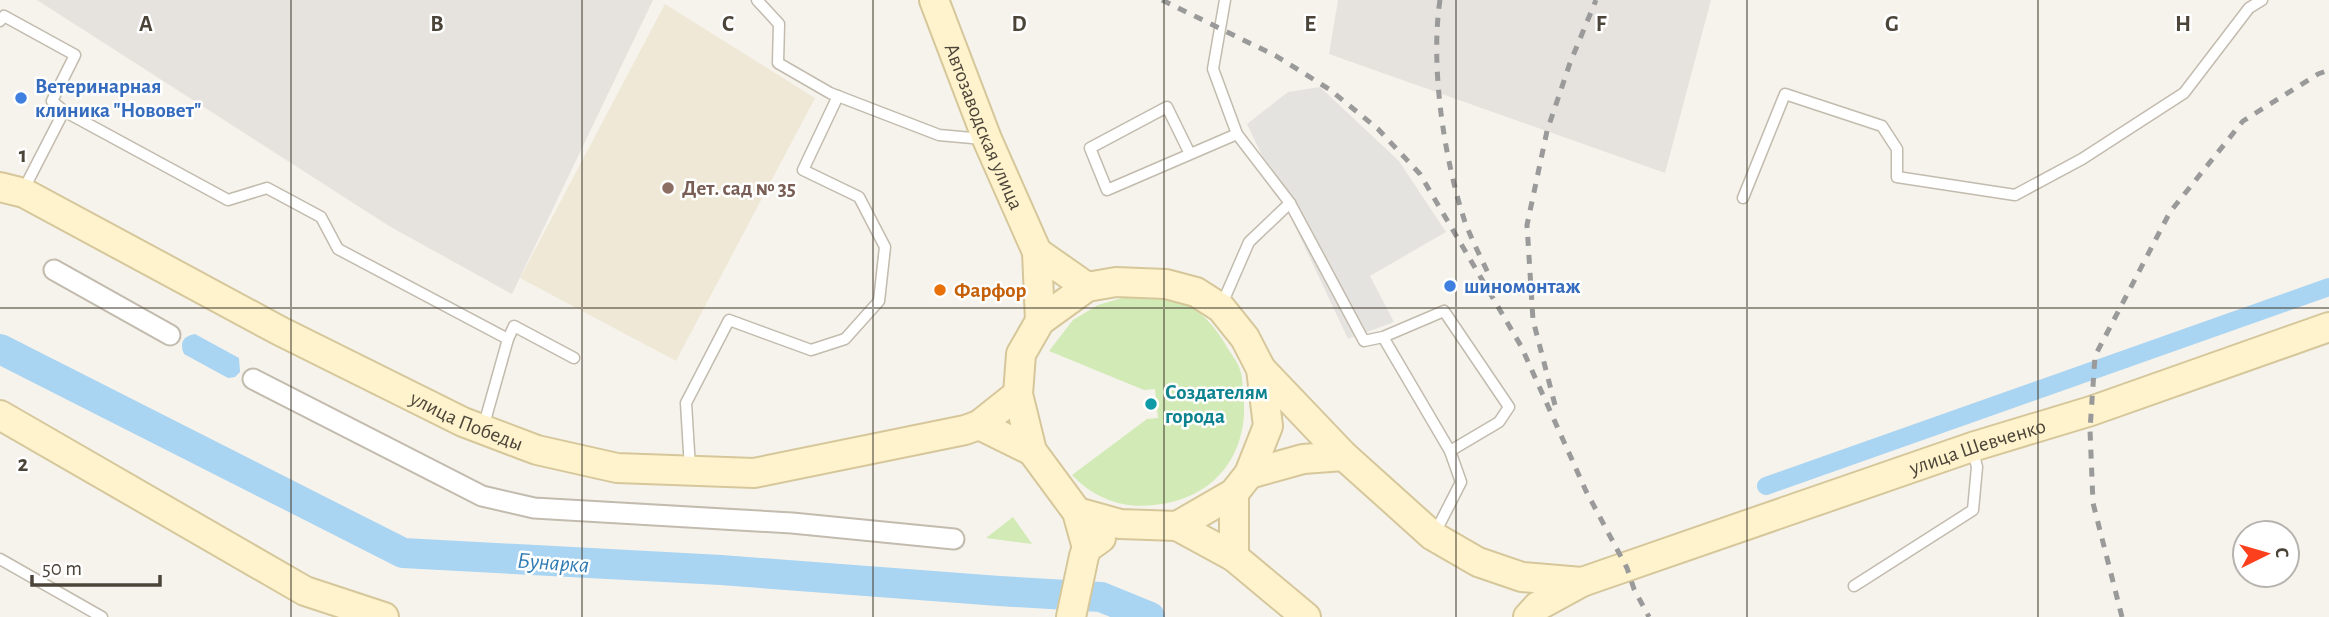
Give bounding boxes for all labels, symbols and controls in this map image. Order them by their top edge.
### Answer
text: A [139,13,153,36]
text: B [430,13,444,36]
text: C [722,13,734,36]
text: D [1011,13,1027,36]
text: E [1304,13,1316,36]
text: F [1596,13,1607,36]
text: G [1885,13,1899,36]
text: H [2175,13,2191,36]
street label: Автозаводская улица [941,40,1027,213]
place label: Ветеринарная клиника "Нововет" [35,76,201,121]
marker: Ветеринарная клиника "Нововет" [13,90,29,106]
text: 1 [19,144,27,167]
place label: Дет. сад № 35 [682,178,796,199]
marker: Дет. сад № 35 [660,180,676,196]
place label: шиномонтаж [1464,276,1581,297]
marker: шиномонтаж [1442,278,1458,294]
place label: Фарфор [954,280,1027,301]
marker: Фарфор [932,282,948,298]
place label: Создателям города [1165,382,1268,427]
street label: улица Победы [406,387,526,455]
marker: Создателям города [1143,396,1159,412]
street label: улица Шевченко [1906,415,2048,479]
text: 2 [18,453,29,476]
north arrow [2231,519,2301,589]
scale bar [32,544,159,588]
text: С [2272,547,2291,559]
water label: Бунарка [516,550,590,577]
text: 50 m [42,558,82,579]

